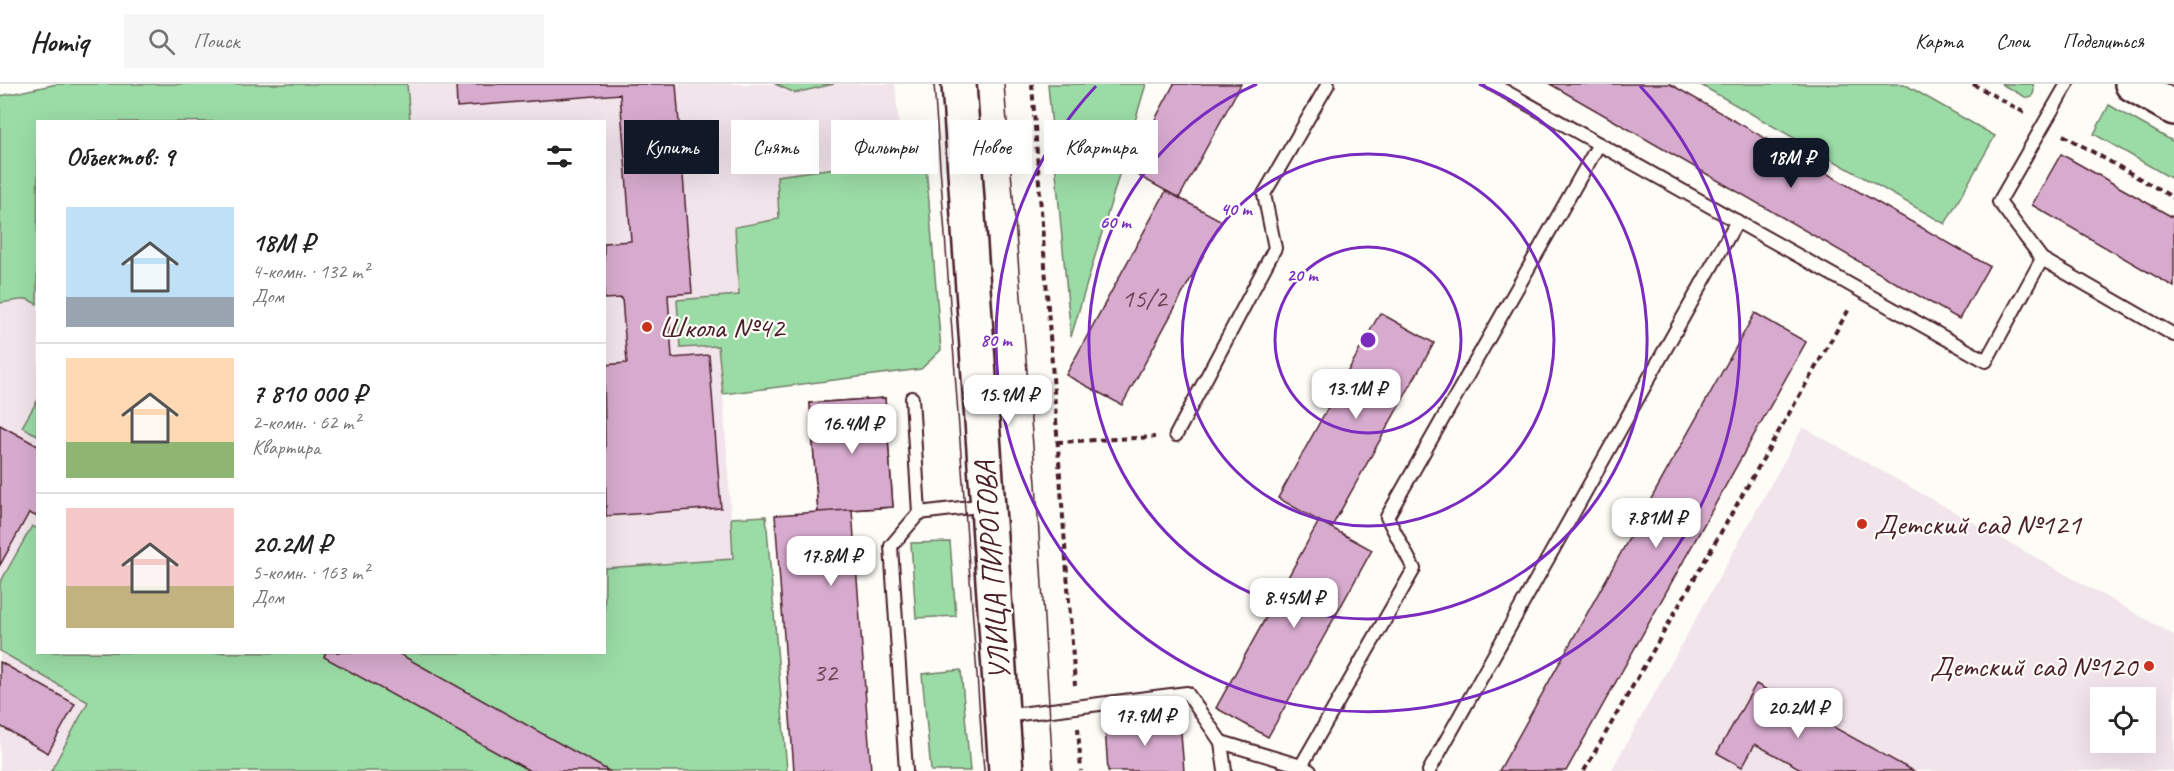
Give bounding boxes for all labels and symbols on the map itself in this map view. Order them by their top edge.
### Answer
pin: 18M ₽ [1749,138,1833,189]
text: 40 m [1221,198,1253,220]
text: 60 m [1099,211,1132,233]
text: 20 m [1287,264,1319,286]
house number: 15/2 [1121,281,1169,315]
place label: Школа №42 [659,308,787,346]
marker: Школа №42 [640,320,654,334]
text: 80 m [981,329,1013,351]
centre of rings [1358,330,1378,350]
pin: 13.1M ₽ [1301,369,1411,420]
pin: 15.9M ₽ [953,375,1063,426]
pin: 16.4M ₽ [797,404,907,455]
street label: УЛИЦА ПИРОГОВА [965,458,1019,682]
pin: 7.81M ₽ [1601,498,1711,549]
place label: Детский сад №121 [1874,505,2083,543]
marker: Детский сад №121 [1855,517,1869,531]
pin: 17.8M ₽ [776,536,886,587]
pin: 8.45M ₽ [1239,578,1349,629]
place label: Детский сад №120 [1930,647,2139,685]
house number: 32 [813,655,839,689]
marker: Детский сад №120 [2142,659,2156,673]
pin: 20.2M ₽ [1743,688,1853,739]
pin: 17.9M ₽ [1090,696,1200,747]

